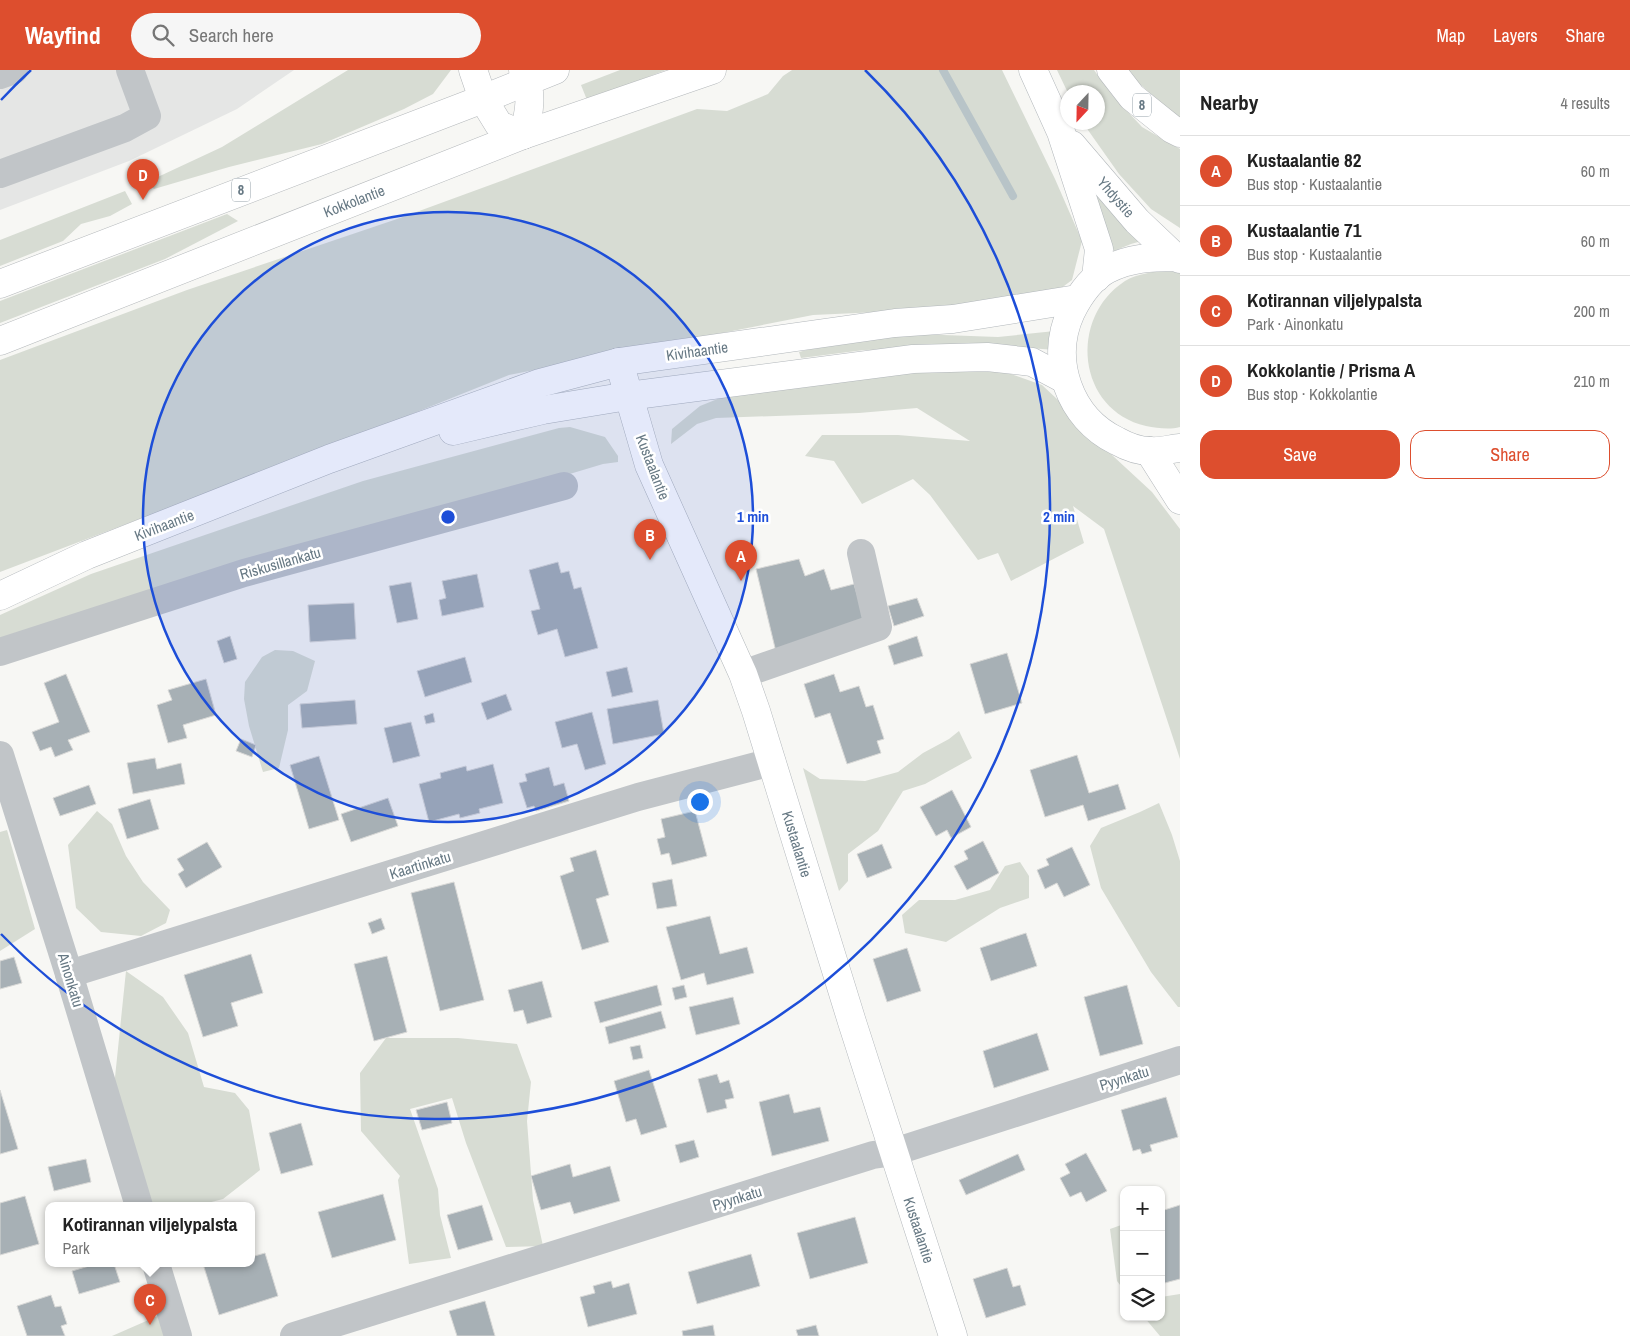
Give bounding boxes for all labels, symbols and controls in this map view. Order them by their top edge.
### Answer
search box [131,13,481,58]
text: Wayfind [25,19,101,51]
icon: search [149,21,177,49]
text: Search here [189,22,274,48]
text: Map [1437,23,1465,48]
text: Layers [1493,23,1538,48]
text: Share [1566,23,1605,48]
north arrow [1060,85,1105,130]
text: Nearby [1200,88,1258,117]
text: 4 results [1560,92,1610,114]
road number: 8 [1133,94,1151,116]
text: Kustaalantie 82 [1247,147,1361,173]
pin: D [127,159,159,200]
text: A [1211,160,1221,182]
text: 60 m [1581,160,1610,182]
street label: Yhdystie [1092,172,1140,222]
text: Bus stop · Kustaalantie [1247,173,1382,195]
road number: 8 [232,178,250,202]
street label: Kokkolantie [320,180,388,222]
text: Kustaalantie 71 [1247,217,1361,243]
text: B [1211,230,1221,252]
text: 60 m [1581,230,1610,252]
text: Bus stop · Kustaalantie [1247,243,1382,265]
text: Kotirannan viljelypalsta [1247,287,1422,313]
text: C [1211,300,1221,322]
text: 200 m [1574,300,1610,322]
text: Park · Ainonkatu [1247,313,1343,335]
street label: Kivihaantie [665,336,729,366]
text: Kokkolantie / Prisma A [1247,357,1415,383]
text: D [1211,370,1221,392]
text: 210 m [1574,370,1610,392]
text: Bus stop · Kokkolantie [1247,383,1378,405]
button: Save [1200,430,1400,479]
button: Share [1410,430,1610,479]
street label: Kustaalantie [631,431,675,503]
street label: Kivihaantie [131,504,197,546]
text: 1 min [737,506,769,527]
text: 2 min [1043,506,1075,527]
centre of rings [439,508,457,526]
pin: B [634,519,666,560]
pin: A [725,540,757,581]
street label: Riskusillankatu [237,541,323,585]
your location [687,789,713,815]
street label: Kustaalantie [777,808,817,880]
street label: Kaartinkatu [387,846,453,884]
street label: Ainonkatu [53,949,89,1010]
street label: Pyynkatu [1097,1061,1151,1095]
street label: Pyynkatu [710,1181,764,1215]
map controls [1120,1186,1165,1321]
button: + [1120,1186,1165,1231]
street label: Kustaalantie [898,1194,940,1266]
popup [45,1202,255,1267]
text: Kotirannan viljelypalsta [63,1211,237,1237]
button: − [1120,1231,1165,1276]
text: Park [63,1237,90,1259]
button: layers [1120,1276,1165,1321]
pin: C [134,1284,166,1325]

